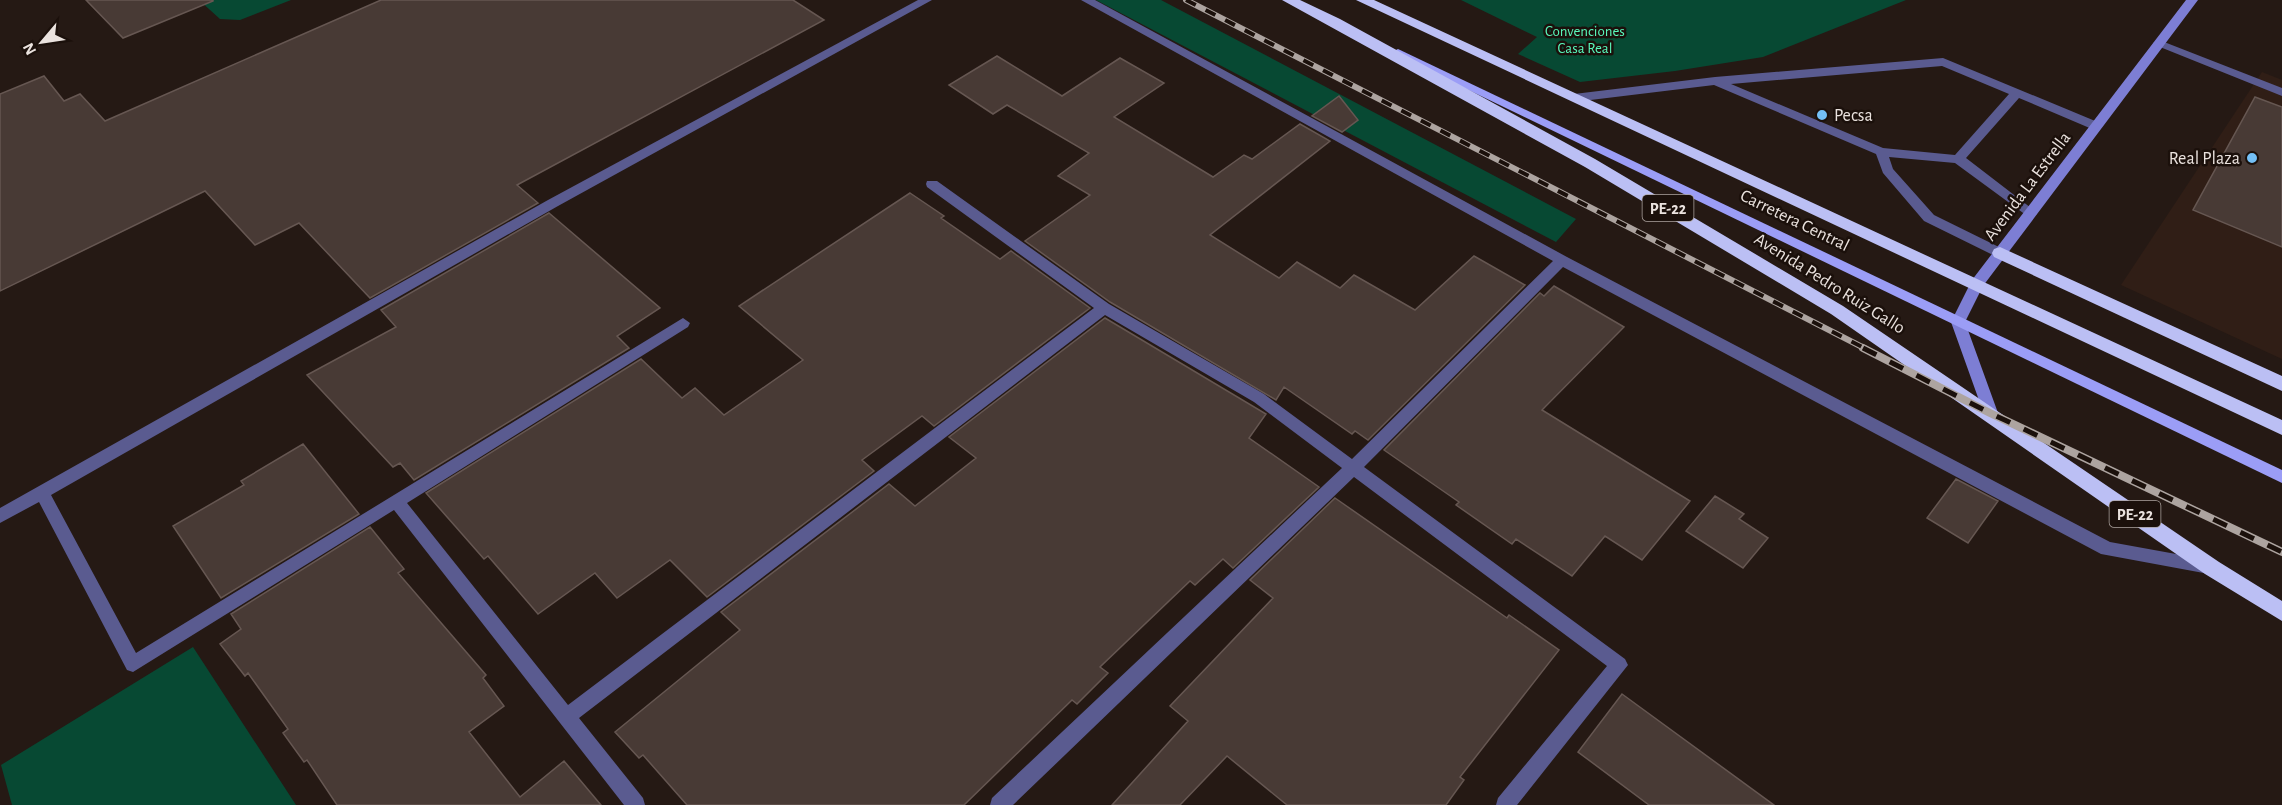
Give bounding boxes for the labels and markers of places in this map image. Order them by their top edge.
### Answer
place label: Pecsa [1834,107,1873,125]
marker: Pecsa [1815,108,1829,122]
place label: Real Plaza [2169,150,2240,168]
marker: Real Plaza [2245,151,2259,165]

